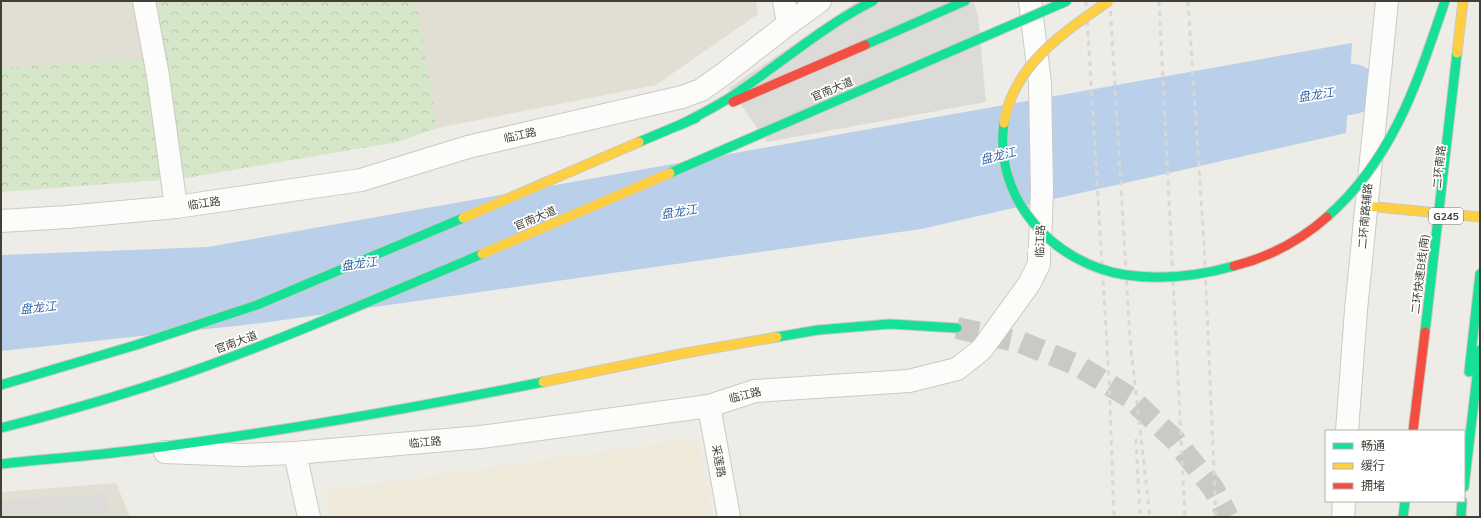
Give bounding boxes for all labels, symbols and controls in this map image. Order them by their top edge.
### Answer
street label: 官南大道 [809,74,855,104]
water label: 盘龙江 [1297,84,1337,105]
street label: 临江路 [502,124,538,146]
water label: 盘龙江 [979,143,1019,167]
street label: 二环南路 [1430,144,1448,190]
street label: 二环南路辅路 [1355,183,1375,249]
street label: 临江路 [187,194,221,212]
water label: 盘龙江 [660,201,700,222]
street label: 官南大道 [512,203,558,233]
road number: G245 [1429,208,1463,224]
street label: 临江路 [1032,224,1048,258]
street label: 二环快速B线(南) [1408,233,1432,315]
water label: 盘龙江 [340,253,380,273]
water label: 盘龙江 [19,298,59,317]
street label: 官南大道 [213,328,259,356]
street label: 临江路 [727,384,763,406]
legend [1325,430,1465,502]
street label: 临江路 [408,434,442,450]
text: 畅通 [1361,438,1385,453]
street label: 采莲路 [709,444,729,478]
text: 缓行 [1361,458,1385,473]
text: 拥堵 [1361,478,1385,493]

